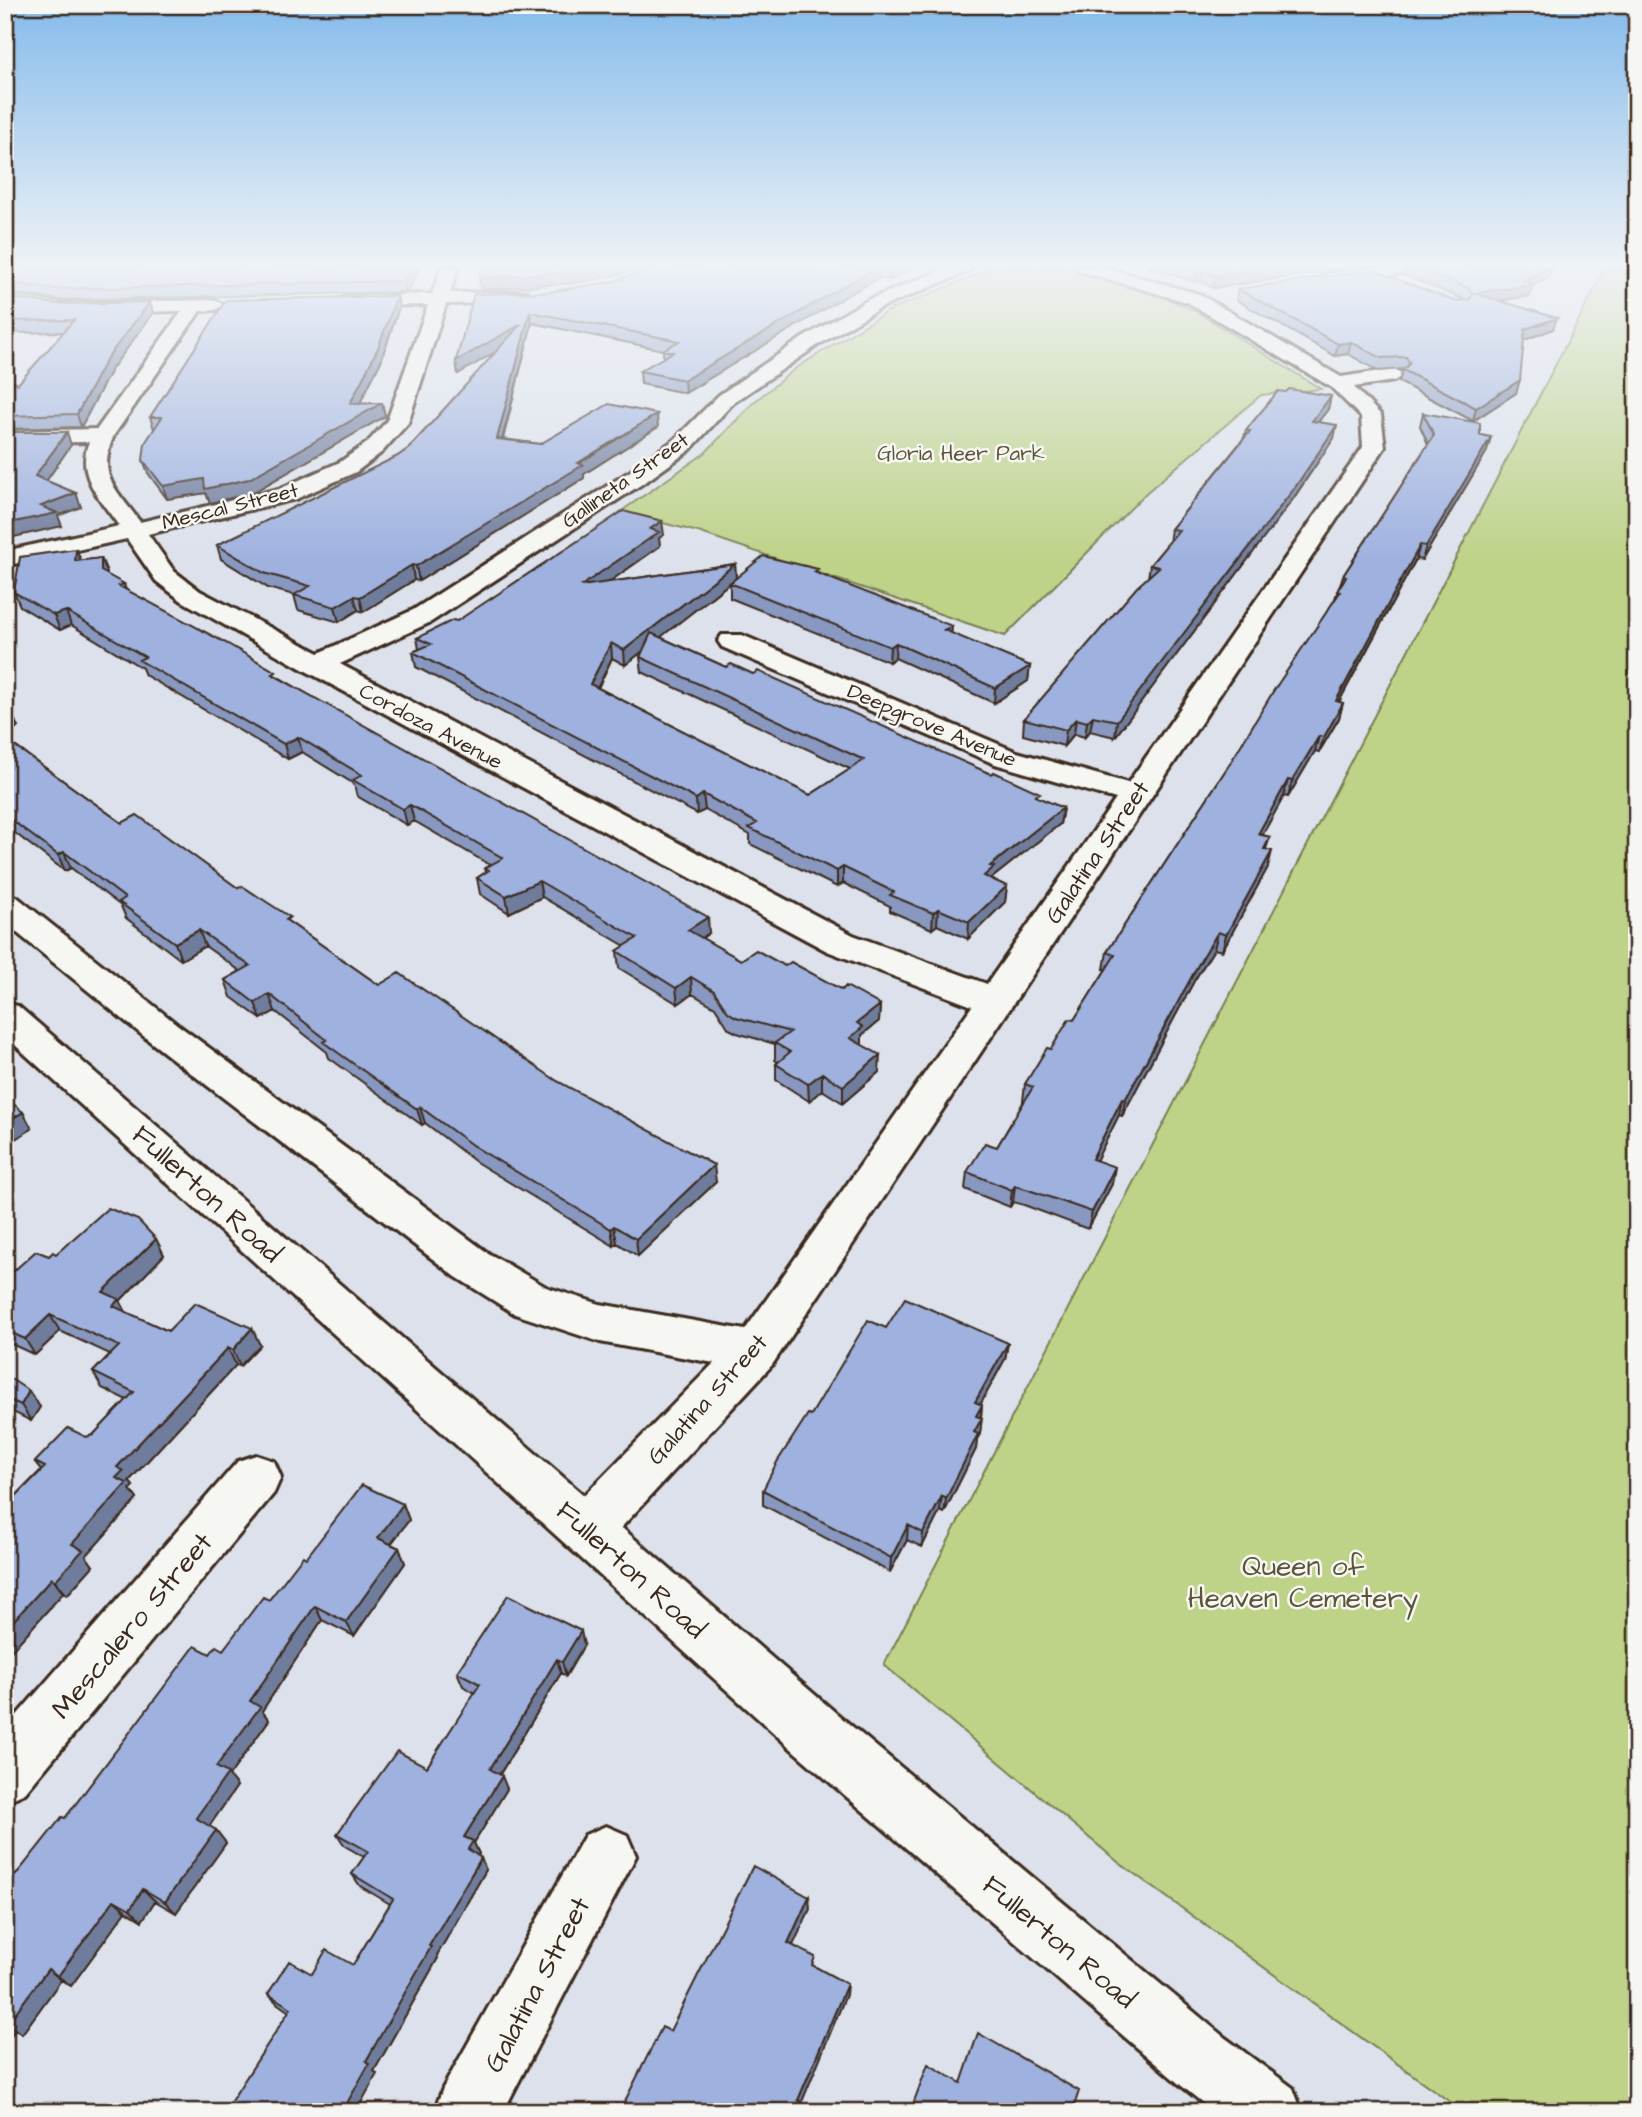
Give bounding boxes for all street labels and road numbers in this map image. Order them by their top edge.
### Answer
street label: Gallineta Street [556,425,695,535]
street label: Mescal Street [159,475,302,537]
street label: Cordoza Avenue [354,676,508,776]
street label: Deepgrove Avenue [842,677,1021,776]
street label: Galatina Street [1037,774,1159,931]
street label: Fullerton Road [123,1116,290,1272]
street label: Galatina Street [640,1326,776,1473]
street label: Fullerton Road [547,1492,714,1648]
street label: Mescalero Street [42,1524,222,1728]
street label: Fullerton Road [974,1866,1144,2018]
street label: Galatina Street [475,1889,600,2079]

